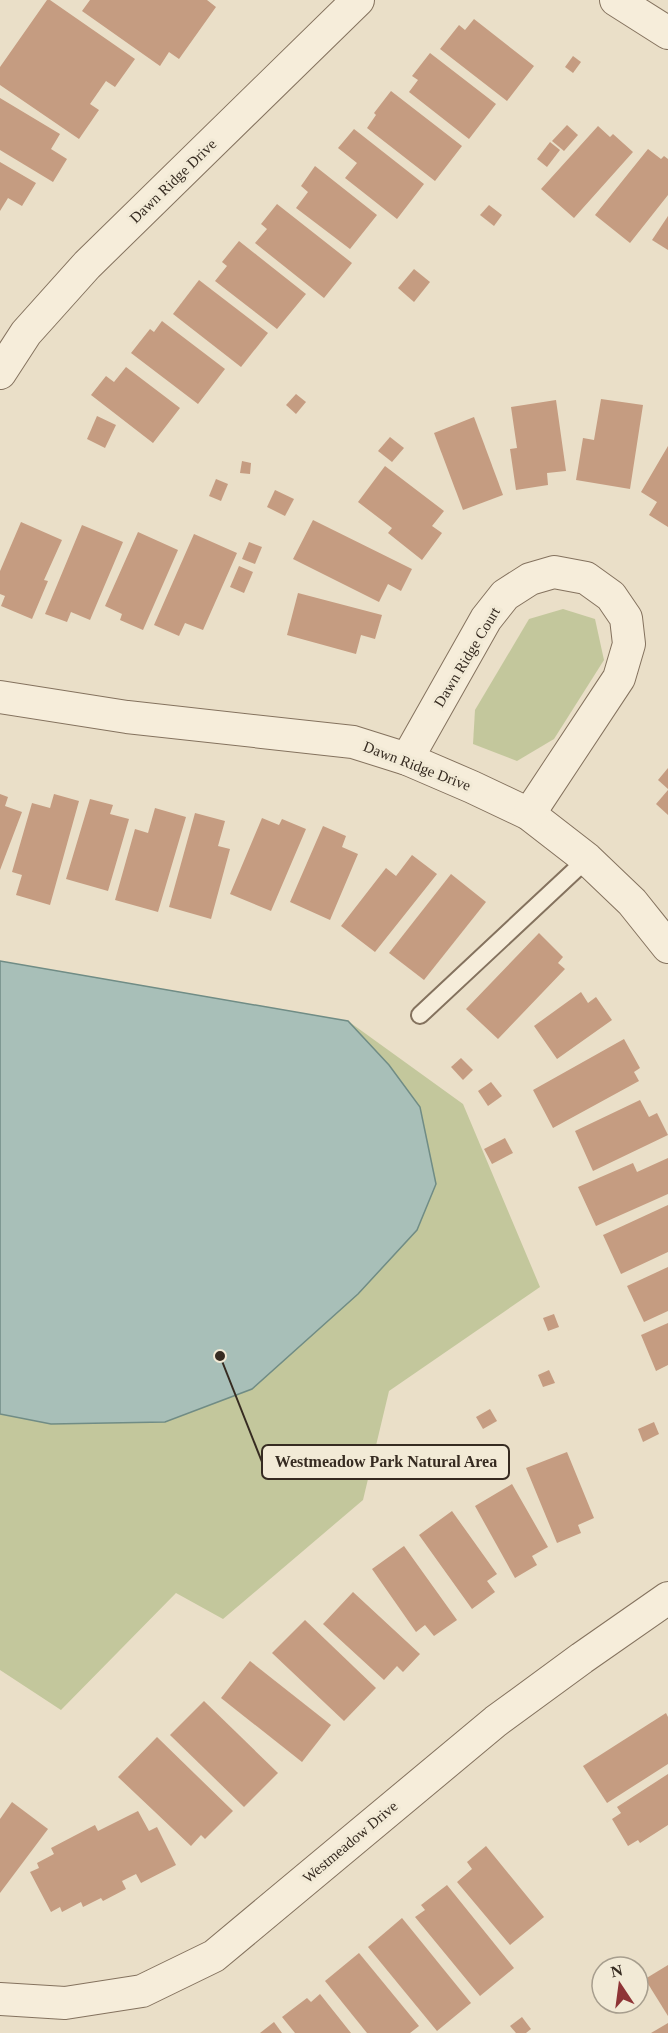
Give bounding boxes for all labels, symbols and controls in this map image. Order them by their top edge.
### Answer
street label: Dawn Ridge Drive [127,136,220,226]
street label: Dawn Ridge Court [431,604,503,710]
street label: Dawn Ridge Drive [361,738,473,794]
callout: Westmeadow Park Natural Area [262,1445,509,1479]
text: Westmeadow Park Natural Area [275,1453,497,1470]
street label: Westmeadow Drive [300,1798,401,1886]
north arrow [590,1955,650,2015]
text: N [609,1961,625,1980]

